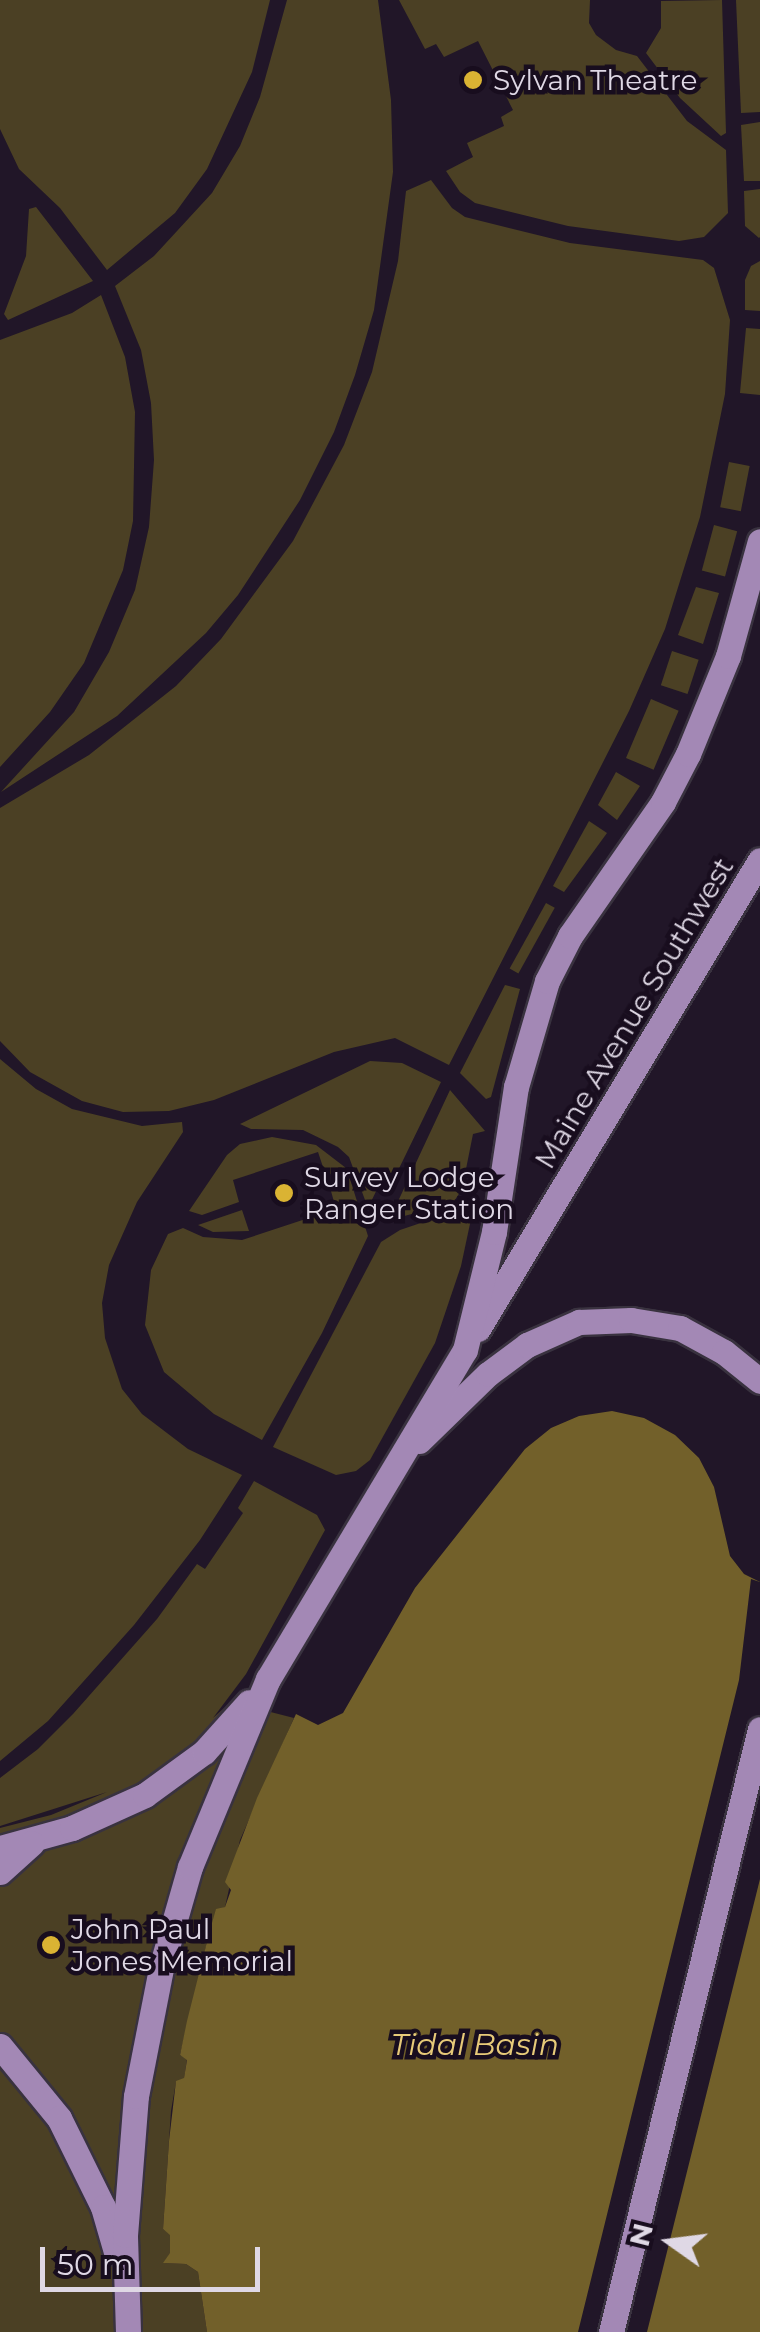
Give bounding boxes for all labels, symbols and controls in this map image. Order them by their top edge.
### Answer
place label: Sylvan Theatre [493,63,698,97]
marker: Sylvan Theatre [462,69,484,91]
street label: Maine Avenue Southwest [528,851,740,1175]
place label: Survey Lodge Ranger Station [304,1160,514,1226]
marker: Survey Lodge Ranger Station [273,1182,295,1204]
place label: John Paul Jones Memorial [71,1912,293,1978]
marker: John Paul Jones Memorial [40,1934,62,1956]
water label: Tidal Basin [391,2027,559,2063]
north arrow [620,2192,720,2292]
text: N [622,2220,660,2250]
scale bar [45,2227,265,2289]
text: 50 m [57,2246,134,2283]

